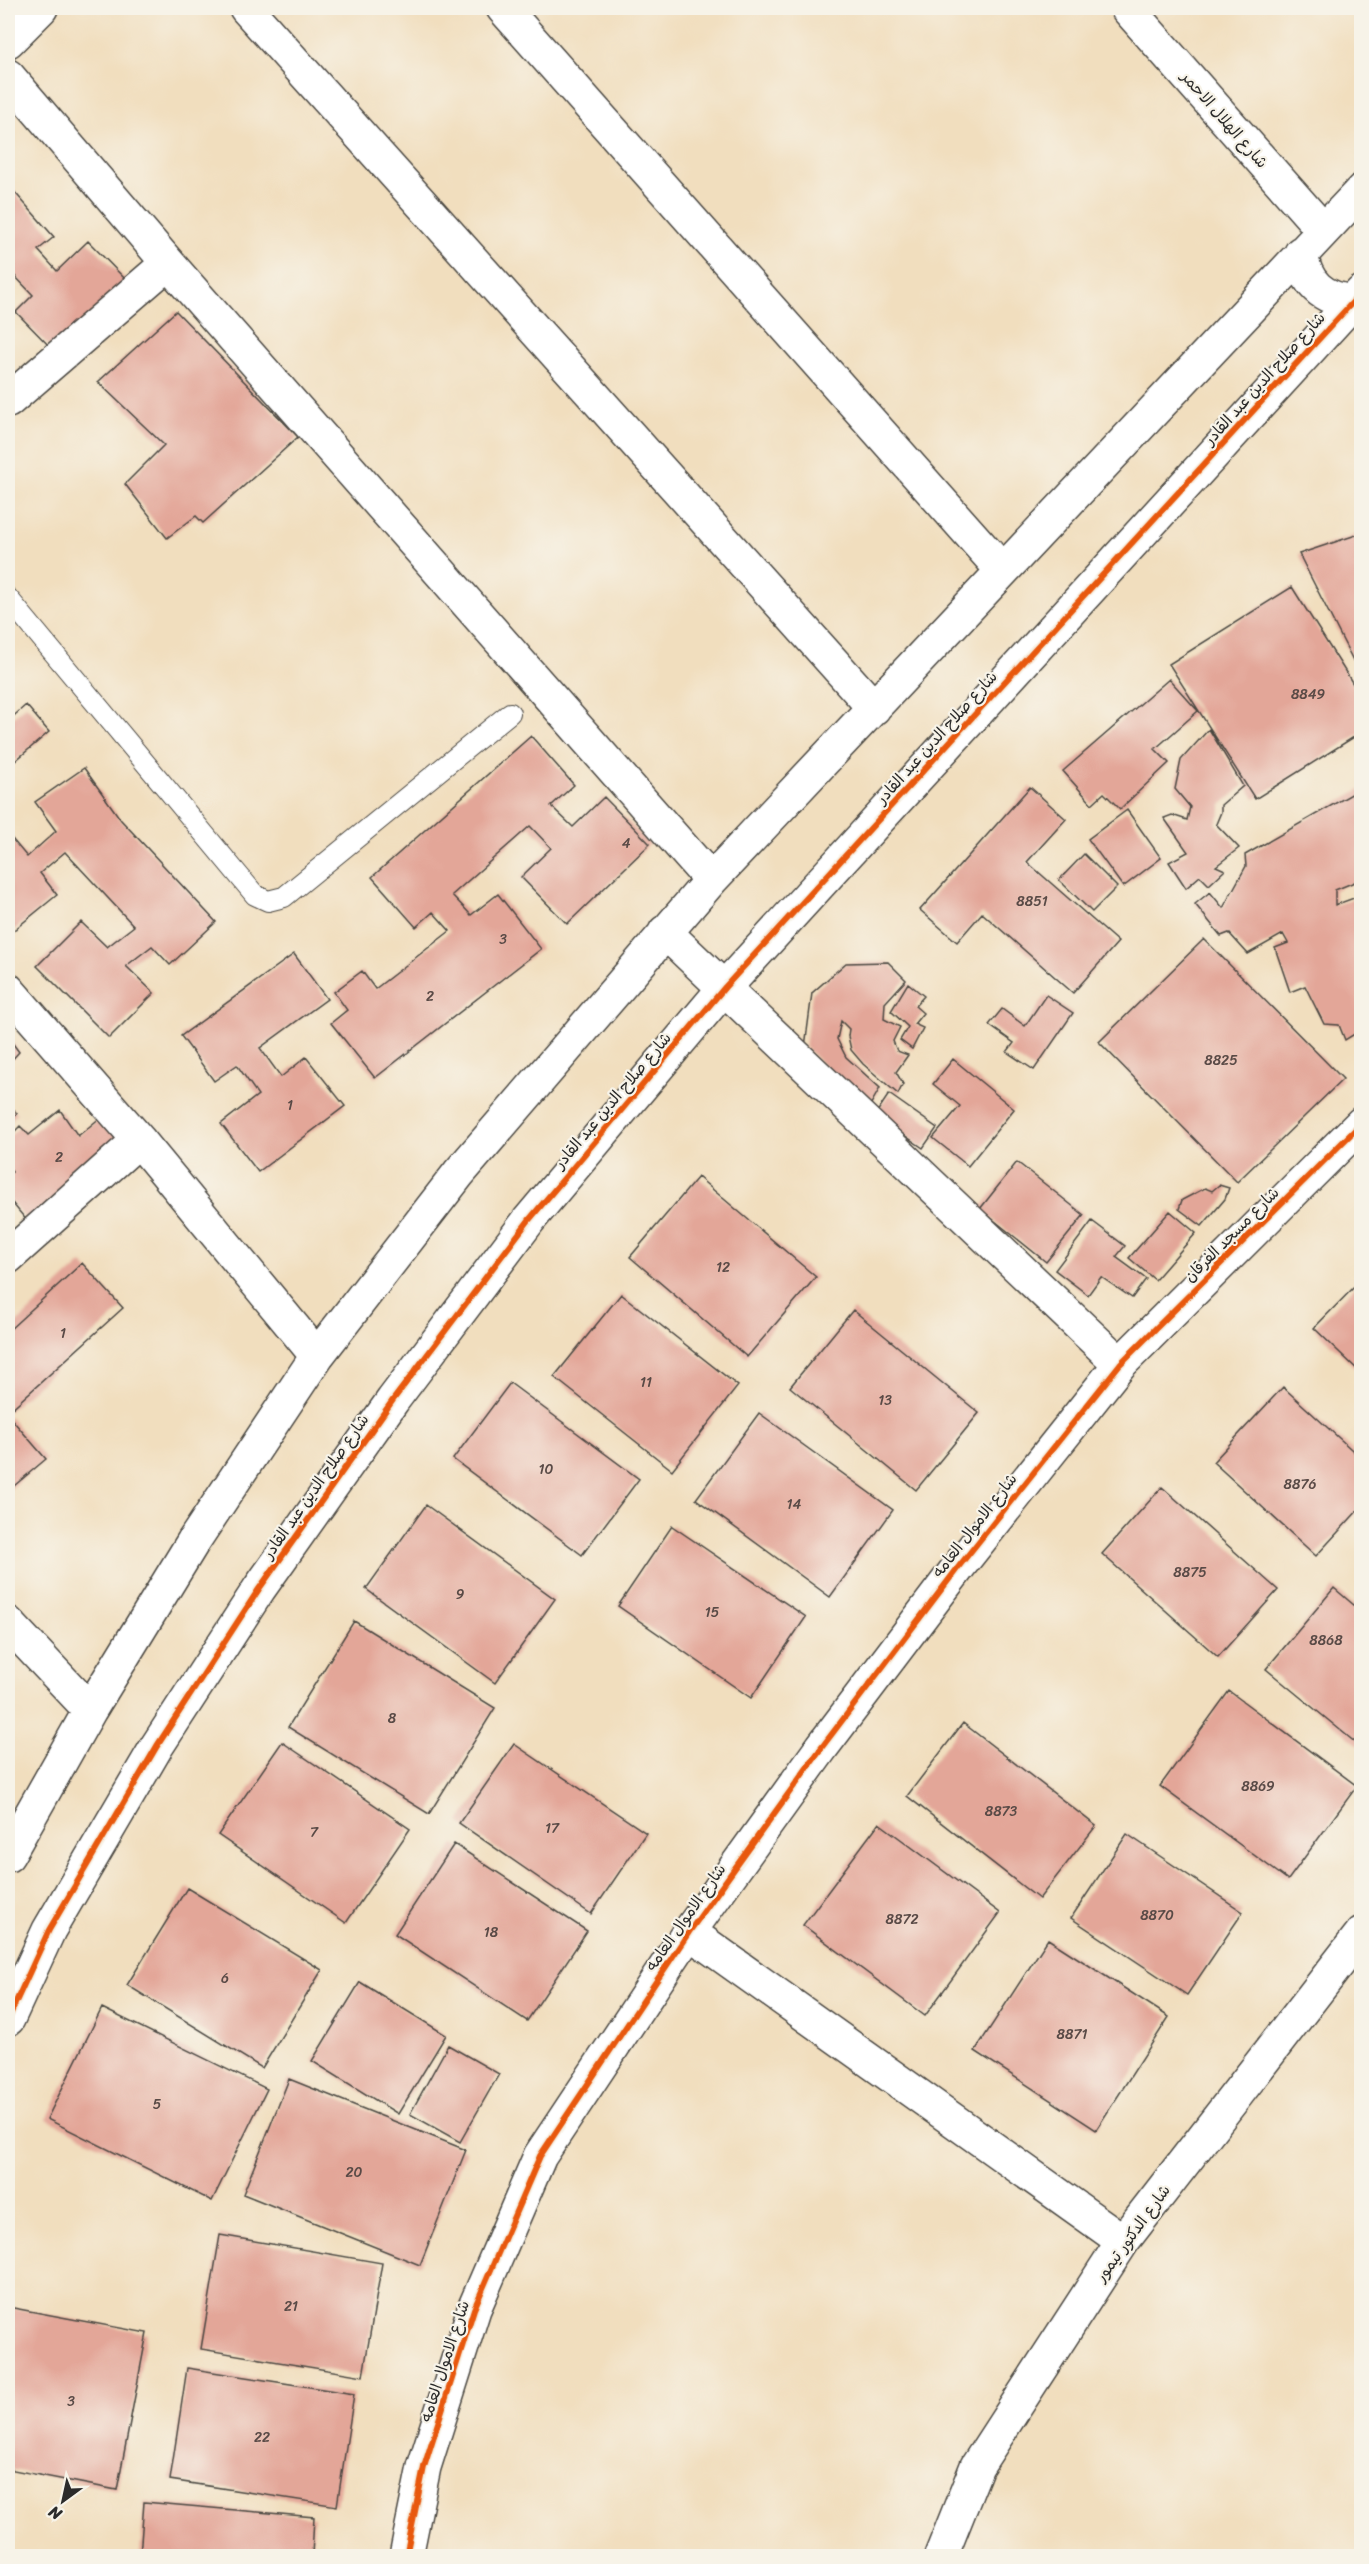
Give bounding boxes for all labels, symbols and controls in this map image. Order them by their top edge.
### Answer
street label: شارع الهلال الاحمر [1172,62,1276,175]
street label: شارع صلاح الدين عبد القادر [1195,305,1333,453]
street label: شارع صلاح الدين عبد القادر [867,664,1005,812]
house number: 8849 [1291,682,1326,707]
house number: 4 [622,831,631,856]
house number: 8851 [1016,889,1048,914]
house number: 3 [499,927,507,952]
house number: 2 [426,984,434,1009]
street label: شارع صلاح الدين عبد القادر [545,1025,679,1177]
house number: 8825 [1204,1048,1238,1073]
house number: 1 [287,1093,293,1118]
house number: 2 [55,1145,63,1170]
street label: شارع مسجد الفرقان [1176,1179,1286,1289]
house number: 12 [716,1255,730,1280]
house number: 1 [60,1321,66,1346]
house number: 11 [640,1370,652,1395]
house number: 13 [878,1388,892,1413]
street label: شارع صلاح الدين عبد القادر [253,1407,377,1567]
house number: 10 [539,1457,554,1482]
street label: شارع الاموال العامه [924,1466,1025,1584]
house number: 8876 [1284,1472,1316,1497]
house number: 14 [787,1492,802,1517]
house number: 8875 [1173,1560,1207,1585]
house number: 9 [456,1582,465,1607]
house number: 15 [705,1600,720,1625]
house number: 8868 [1309,1628,1343,1653]
house number: 8 [388,1706,397,1731]
house number: 8869 [1241,1774,1275,1799]
house number: 8873 [985,1799,1018,1824]
house number: 17 [545,1816,560,1841]
house number: 7 [310,1820,319,1845]
street label: شارع الاموال العامه [637,1857,734,1977]
house number: 8870 [1140,1903,1174,1928]
house number: 8872 [886,1907,918,1932]
house number: 18 [484,1920,499,1945]
house number: 6 [221,1966,229,1991]
house number: 8871 [1057,2022,1087,2047]
house number: 5 [153,2092,162,2117]
house number: 20 [346,2160,363,2185]
street label: شارع الدكتور تيمور [1086,2178,1178,2289]
house number: 21 [284,2294,298,2319]
street label: شارع الاموال العامه [411,2296,478,2426]
house number: 3 [67,2389,75,2414]
house number: 22 [254,2425,270,2450]
north arrow [33,2471,93,2531]
text: N [42,2497,68,2529]

